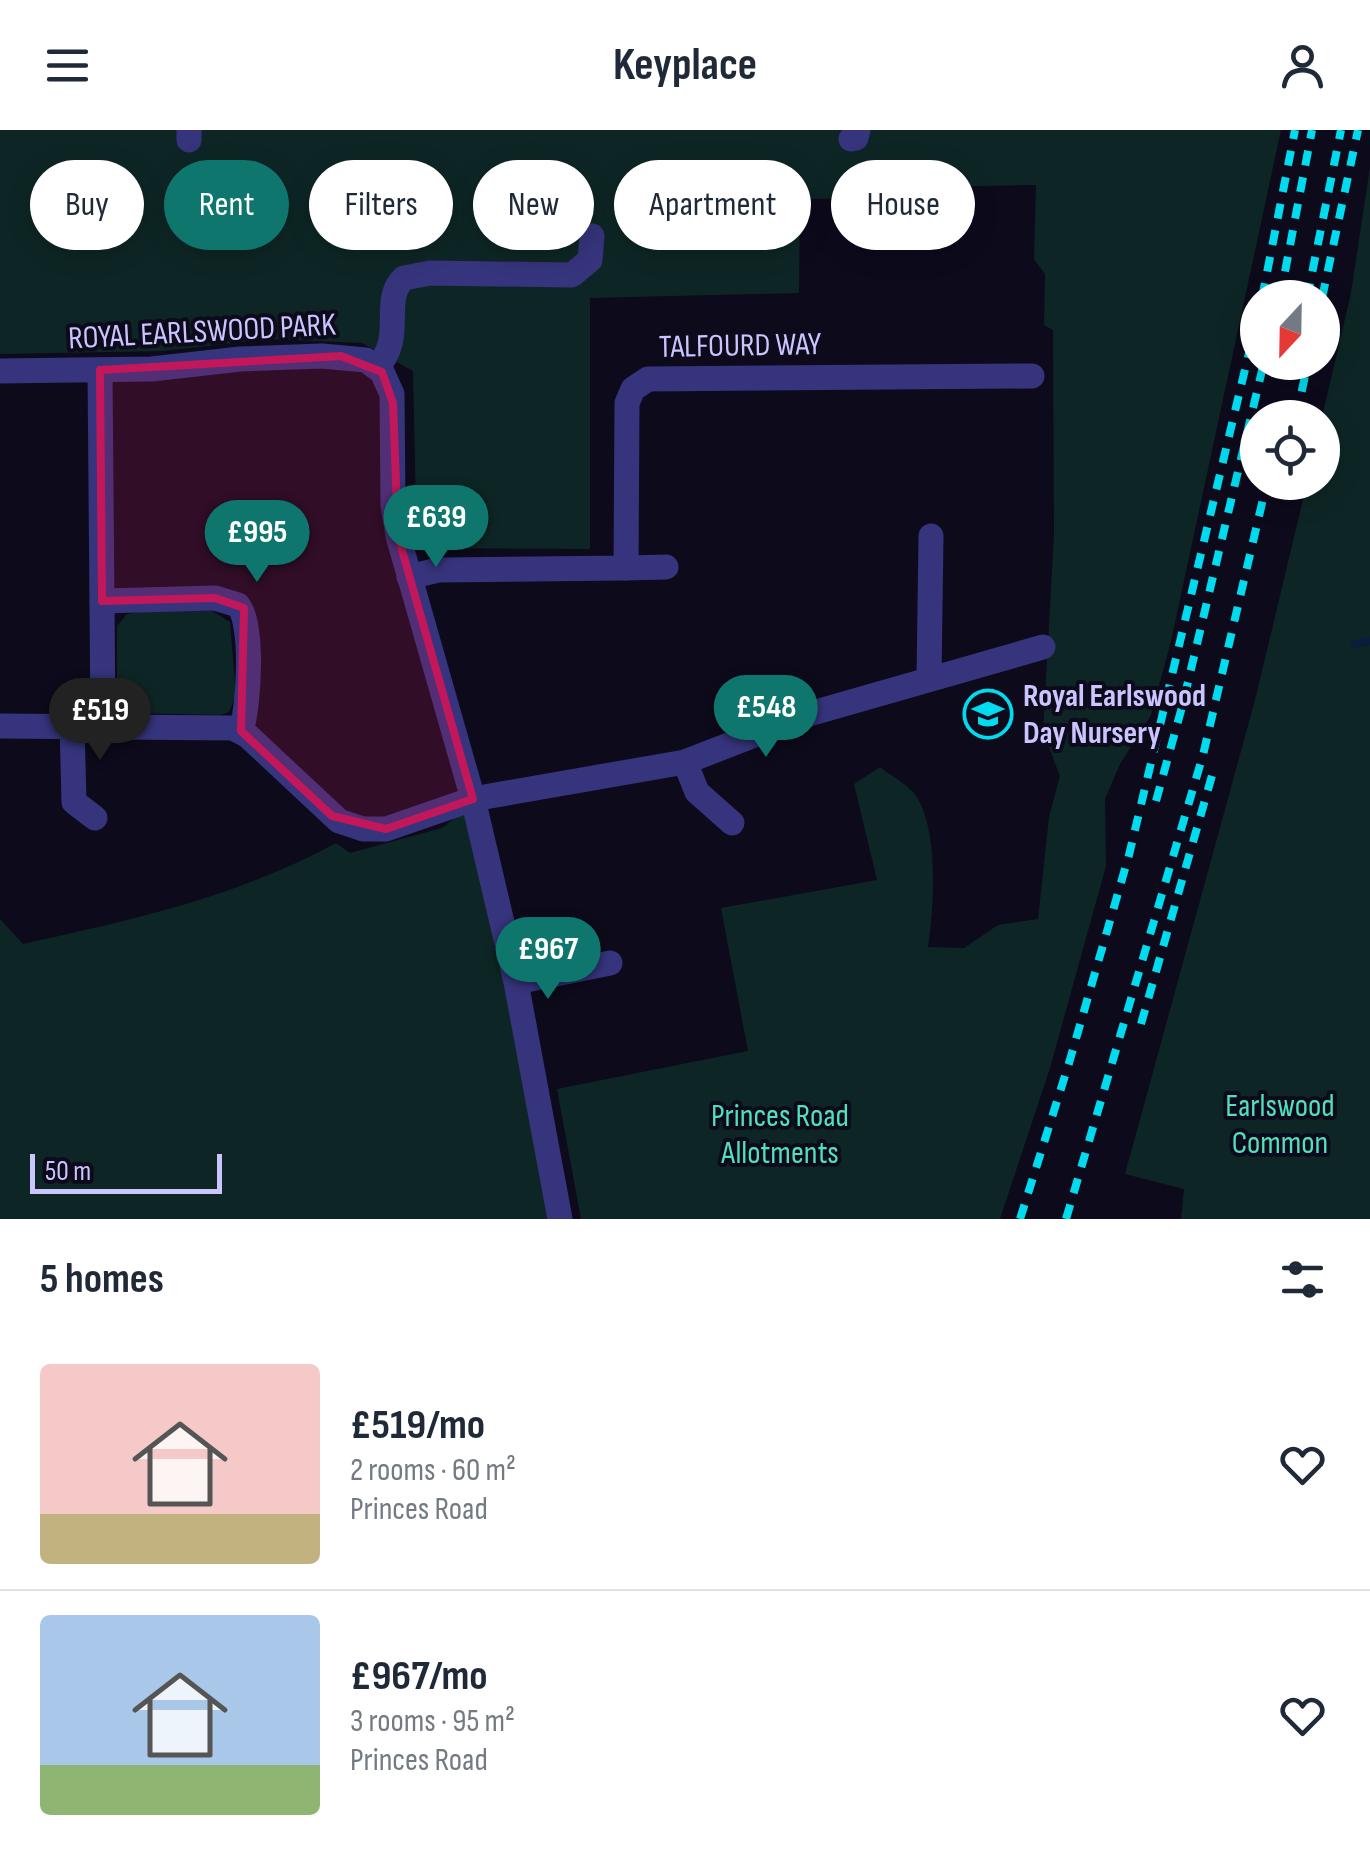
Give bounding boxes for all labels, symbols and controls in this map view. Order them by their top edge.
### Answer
icon: menu [40,38,95,93]
text: Keyplace [613,38,757,93]
icon: person [1275,38,1330,93]
chip: Buy [30,160,144,250]
chip: Rent [164,160,289,250]
chip: Filters [309,160,453,250]
chip: New [473,160,594,250]
chip: Apartment [614,160,811,250]
chip: House [831,160,975,250]
north arrow [1240,280,1340,380]
map controls [1240,280,1340,500]
street label: ROYAL EARLSWOOD PARK [67,305,337,358]
street label: TALFOURD WAY [658,325,822,367]
button: locate [1240,400,1340,500]
pin: £639 [377,485,495,570]
text: £639 [406,498,466,537]
pin: £995 [198,500,316,585]
text: £995 [227,513,287,552]
pin: £548 [707,675,825,760]
place label: Royal Earlswood Day Nursery [1023,677,1206,753]
pin: £519 [41,678,159,763]
text: £548 [736,688,796,727]
school or university icon: Royal Earlswood Day Nursery [962,688,1014,740]
text: £519 [71,691,129,730]
pin: £967 [489,917,607,1002]
text: £967 [518,930,578,969]
park label: Earlswood Common [1225,1087,1335,1163]
park label: Princes Road Allotments [711,1097,849,1173]
scale bar [30,1149,222,1194]
text: 50 m [45,1155,91,1188]
icon: filters [1275,1252,1330,1307]
text: 5 homes [40,1254,164,1305]
text: £519/mo [350,1400,485,1451]
icon: home [120,1404,240,1524]
icon: heart [1275,1437,1330,1492]
text: 2 rooms · 60 m² [350,1451,516,1490]
text: Princes Road [350,1490,488,1529]
text: £967/mo [350,1651,488,1702]
icon: home [120,1655,240,1775]
icon: heart [1275,1688,1330,1743]
text: 3 rooms · 95 m² [350,1702,515,1741]
text: Princes Road [350,1741,488,1780]

